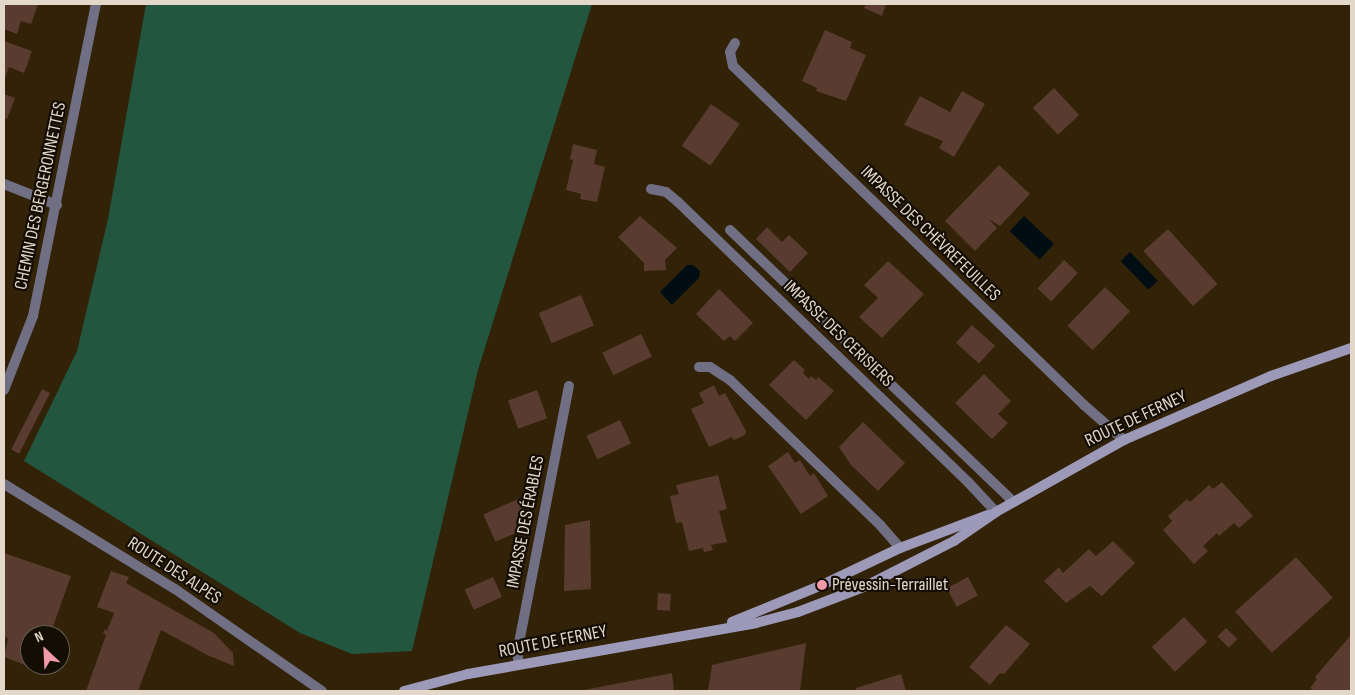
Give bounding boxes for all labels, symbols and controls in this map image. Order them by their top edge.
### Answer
street label: CHEMIN DES BERGERONNETTES [11,100,71,292]
street label: IMPASSE DES CHÈVREFEUILLES [856,162,1004,306]
street label: IMPASSE DES CERISIERS [779,276,897,392]
street label: ROUTE DE FERNEY [1082,386,1190,452]
street label: IMPASSE DES ÉRABLES [503,454,549,590]
street label: ROUTE DES ALPES [123,533,225,609]
place label: Prévessin-Terraillet [832,574,948,596]
marker: Prévessin-Terraillet [816,579,828,591]
street label: ROUTE DE FERNEY [497,621,609,663]
north arrow [20,625,70,675]
text: N [32,628,46,646]

